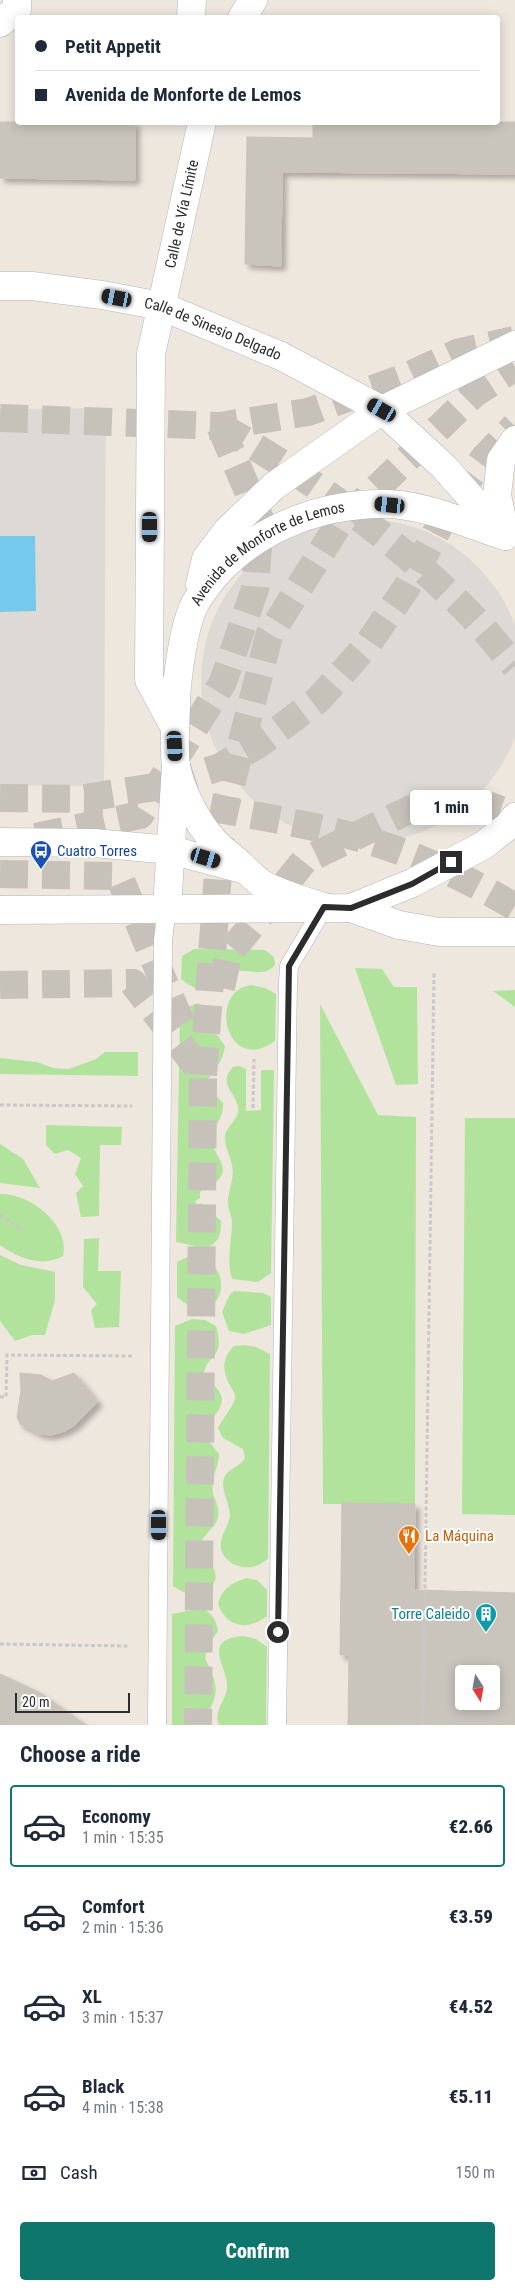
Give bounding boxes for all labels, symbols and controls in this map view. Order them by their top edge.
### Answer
text: Petit Appetit [65,35,161,58]
text: Avenida de Monforte de Lemos [65,83,301,106]
street label: Calle de Vía Límite [161,158,202,270]
car [100,288,133,308]
street label: Calle de Sinesio Delgado [143,294,284,364]
car [365,396,398,424]
car [374,496,405,514]
street label: Avenida de Monforte de Lemos [187,498,346,609]
car [142,512,157,542]
car [166,731,183,761]
callout: 1 min [410,790,492,824]
text: 1 min [433,798,469,817]
bus stop icon: Cuatro Torres [29,839,53,870]
place label: Cuatro Torres [57,842,137,860]
car [189,846,222,870]
route end [440,851,462,873]
car [151,1510,166,1540]
restaurant icon: La Máquina [397,1524,421,1555]
place label: La Máquina [425,1527,494,1545]
building icon: Torre Caleido [474,1602,498,1633]
place label: Torre Caleido [391,1605,470,1623]
route start [267,1621,289,1643]
north arrow [455,1665,500,1710]
map controls [455,1665,500,1710]
scale bar [15,1690,130,1713]
text: 20 m [22,1694,50,1710]
text: Choose a ride [20,1742,141,1767]
icon: car [22,1804,67,1849]
text: Economy [82,1805,151,1828]
text: €2.66 [449,1815,493,1838]
text: 1 min · 15:35 [82,1828,164,1847]
icon: car [22,1894,67,1939]
text: Comfort [82,1895,145,1918]
text: €3.59 [449,1905,493,1928]
text: 2 min · 15:36 [82,1918,164,1937]
icon: car [22,1984,67,2029]
text: XL [82,1985,102,2008]
text: €4.52 [449,1995,493,2018]
text: 3 min · 15:37 [82,2008,164,2027]
icon: car [22,2074,67,2119]
text: Black [82,2075,124,2098]
text: €5.11 [449,2085,493,2108]
text: 4 min · 15:38 [82,2098,164,2117]
icon: cash [20,2159,48,2187]
text: Cash [60,2161,98,2184]
text: 150 m [456,2163,495,2182]
button: Confirm [20,2222,495,2280]

